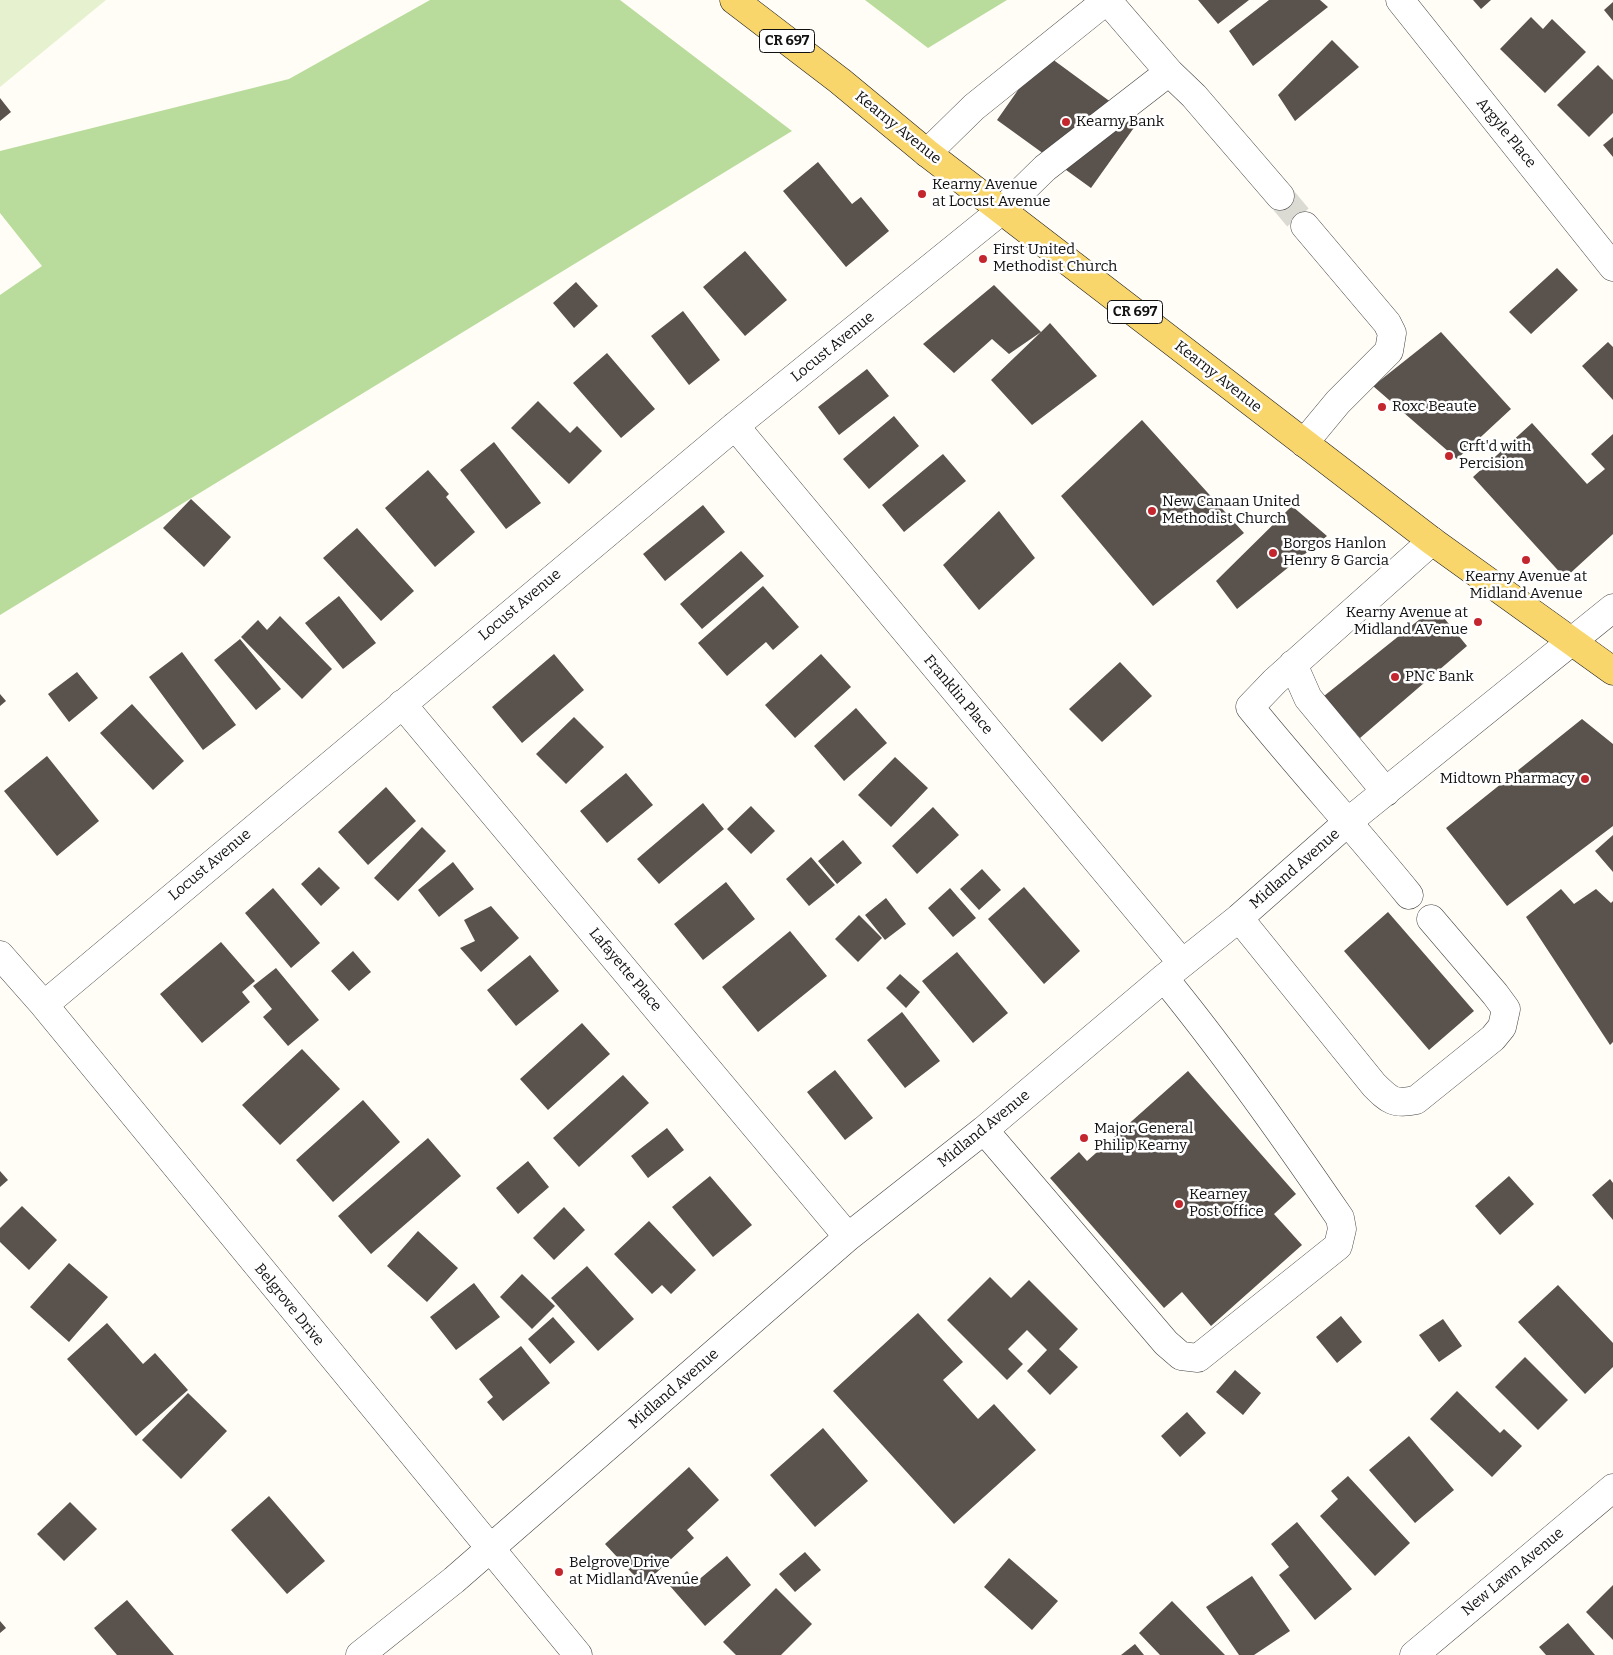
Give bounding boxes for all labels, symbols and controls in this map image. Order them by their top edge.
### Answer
road number: CR 697 [760,29,814,52]
street label: Kearny Avenue [851,88,945,168]
street label: Argyle Place [1472,94,1540,172]
place label: Kearny Bank [1076,113,1164,131]
marker: Kearny Bank [1060,116,1072,128]
place label: Kearny Avenue at Locust Avenue [932,176,1050,211]
marker: Kearny Avenue at Locust Avenue [916,188,928,200]
place label: First United Methodist Church [993,241,1117,276]
marker: First United Methodist Church [977,253,989,265]
road number: CR 697 [1108,300,1162,324]
street label: Locust Avenue [788,308,878,386]
street label: Kearny Avenue [1171,337,1265,417]
place label: Roxc Beaute [1392,398,1477,416]
marker: Roxc Beaute [1376,401,1388,413]
place label: Crft'd with Percision [1459,438,1531,473]
marker: Crft'd with Percision [1443,450,1455,462]
place label: New Canaan United Methodist Church [1162,493,1300,528]
marker: New Canaan United Methodist Church [1146,505,1158,517]
place label: Borgos Hanlon Henry & Garcia [1283,535,1389,570]
marker: Borgos Hanlon Henry & Garcia [1267,547,1279,559]
marker: Kearny Avenue at Midland Avenue [1520,554,1532,566]
street label: Locust Avenue [475,565,565,645]
place label: Kearny Avenue at Midland Avenue [1465,568,1587,603]
place label: Kearny Avenue at Midland AVenue [1346,604,1468,639]
marker: Kearny Avenue at Midland AVenue [1472,616,1484,628]
street label: Franklin Place [920,652,996,738]
place label: PNC Bank [1405,668,1474,686]
marker: PNC Bank [1389,671,1401,683]
place label: Midtown Pharmacy [1440,770,1575,788]
marker: Midtown Pharmacy [1579,773,1591,785]
street label: Locust Avenue [165,825,255,905]
street label: Midland Avenue [1246,825,1344,913]
street label: Lafayette Place [585,925,665,1015]
street label: Midland Avenue [934,1086,1034,1172]
place label: Major General Philip Kearny [1094,1120,1193,1155]
marker: Major General Philip Kearny [1078,1132,1090,1144]
place label: Kearney Post Office [1189,1186,1264,1221]
marker: Kearney Post Office [1173,1198,1185,1210]
street label: Belgrove Drive [250,1260,328,1350]
street label: Midland Avenue [625,1345,723,1433]
street label: New Lawn Avenue [1458,1524,1568,1620]
place label: Belgrove Drive at Midland Avenue [569,1554,699,1589]
marker: Belgrove Drive at Midland Avenue [553,1566,565,1578]

